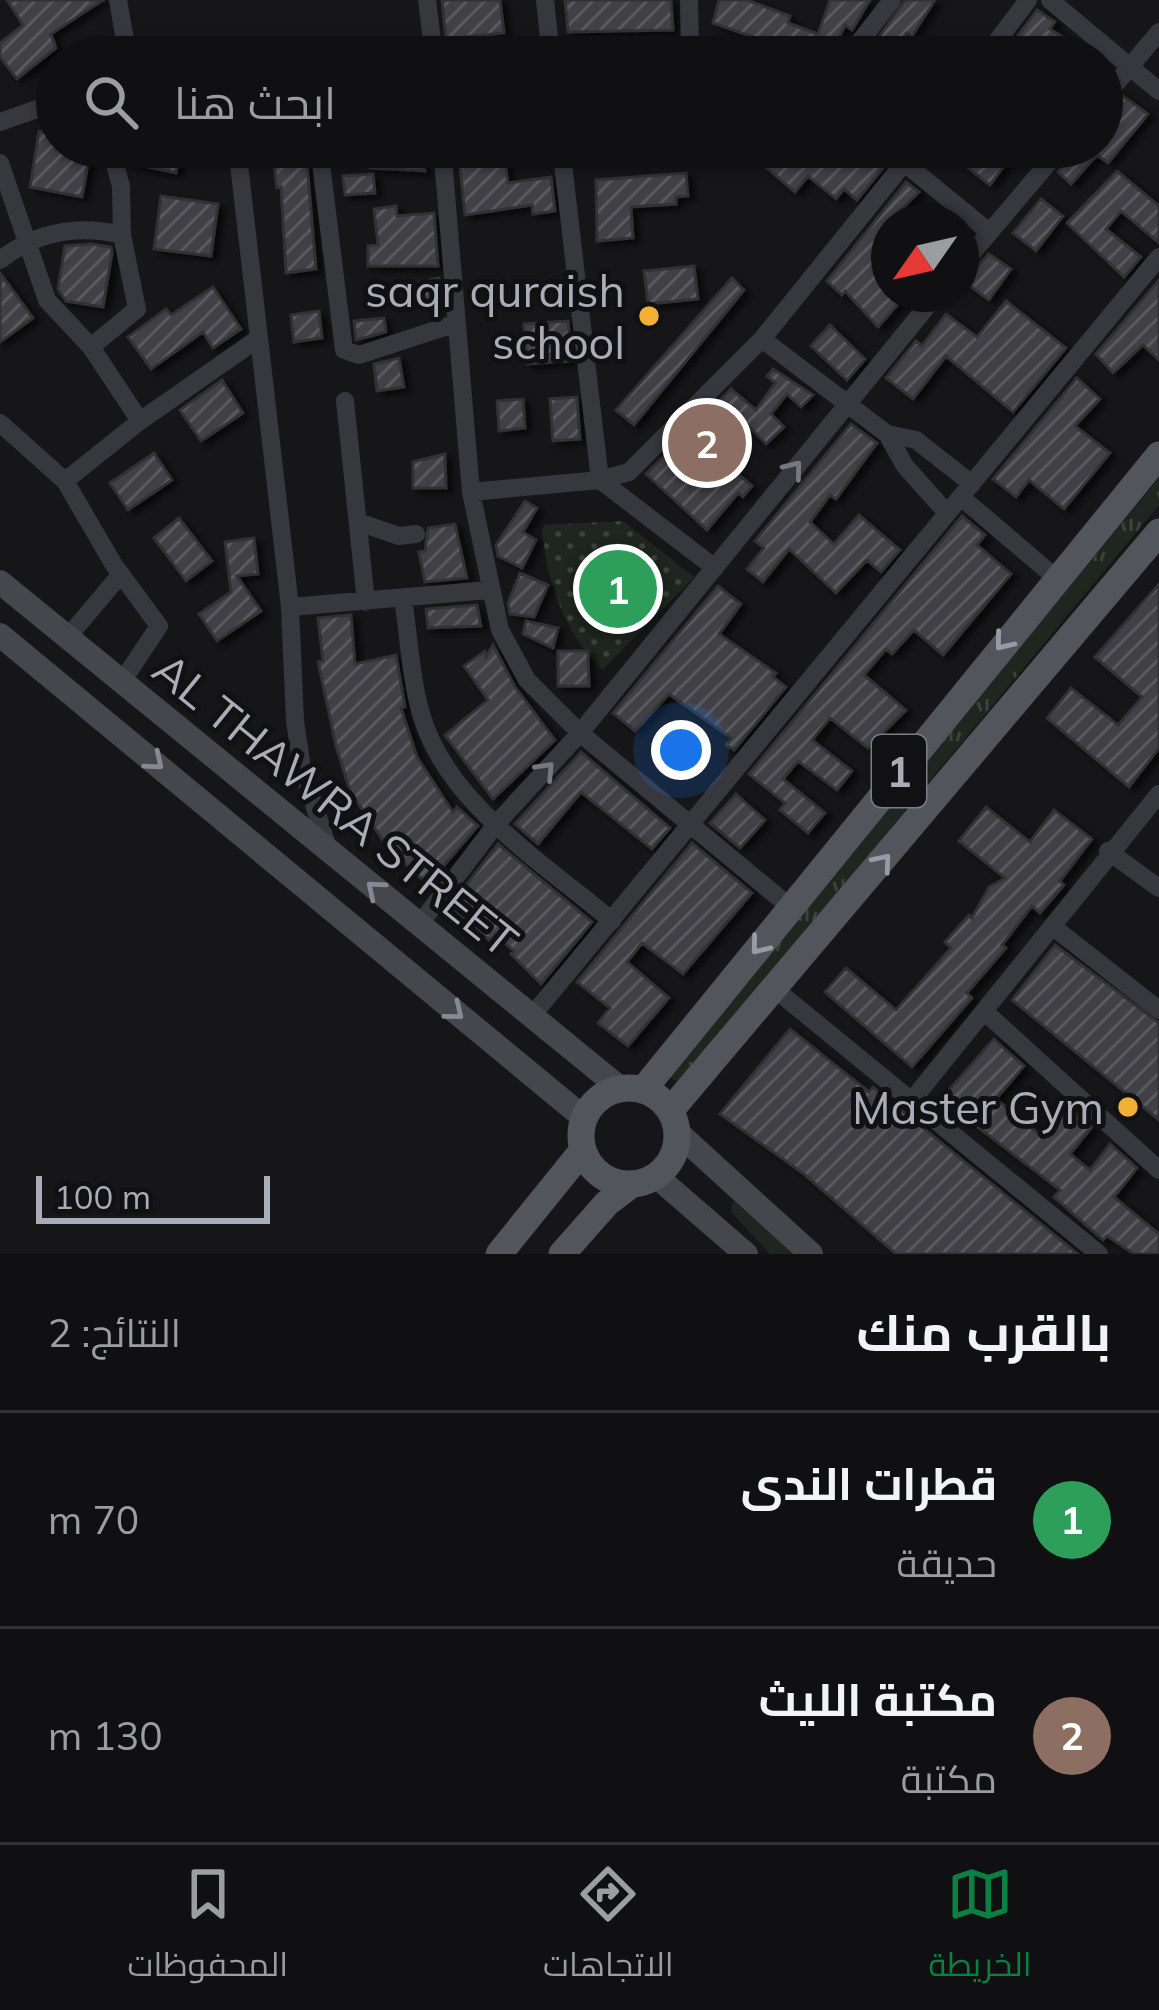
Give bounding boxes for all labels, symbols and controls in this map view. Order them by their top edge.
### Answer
search box [36,36,1123,168]
icon: search [78,69,144,135]
text: ابحث هنا [174,74,336,130]
north arrow [871,204,979,312]
place label: saqr quraish school [365,262,625,370]
marker: saqr quraish school [636,303,662,329]
pin: 2 [668,398,746,488]
one-way arrow [780,461,801,483]
pin: 1 [579,544,657,634]
one-way arrow [996,628,1018,650]
street label: AL THAWRA STREET [143,640,529,968]
your location [651,720,711,780]
road number: 1 [872,735,926,807]
one-way arrow [141,748,163,770]
one-way arrow [531,762,553,784]
one-way arrow [868,854,890,876]
one-way arrow [367,882,389,904]
one-way arrow [751,932,773,954]
one-way arrow [441,998,463,1019]
place label: Master Gym [852,1079,1104,1135]
marker: Master Gym [1115,1094,1141,1120]
scale bar [36,1170,270,1223]
text: 100 m [54,1176,151,1217]
text: بالقرب منك [856,1300,1111,1364]
text: النتائج: 2 [48,1308,181,1357]
text: قطرات الندى [741,1455,997,1511]
text: 70 m [48,1495,139,1544]
text: 1 [1060,1495,1084,1544]
text: حديقة [897,1538,997,1587]
text: مكتبة الليث [759,1671,997,1727]
text: 130 m [48,1711,163,1760]
text: 2 [1060,1711,1084,1760]
text: مكتبة [901,1754,997,1803]
tab: المحفوظات [127,1861,288,1995]
tab: الاتجاهات [543,1861,674,1995]
tab: الخريطة [929,1861,1032,1995]

